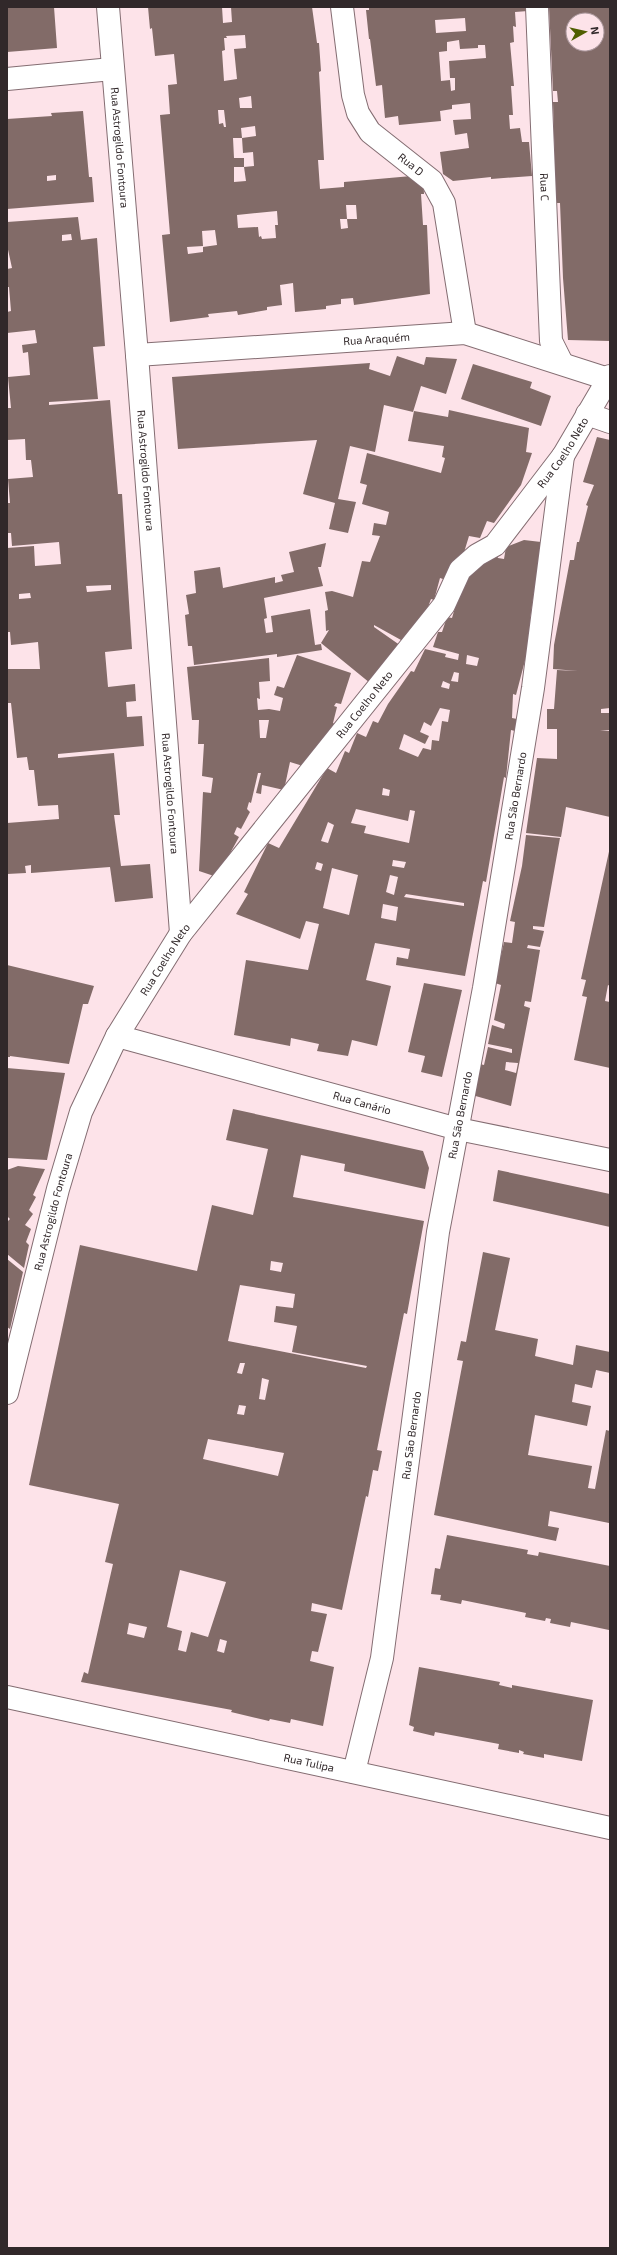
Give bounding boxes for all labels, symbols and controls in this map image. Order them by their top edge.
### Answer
north arrow [565,12,605,52]
text: N [588,26,602,35]
street label: Rua Astrogildo Fontoura [109,86,132,208]
street label: Rua D [396,150,427,178]
street label: Rua C [538,173,552,201]
street label: Rua Araquém [343,330,410,347]
street label: Rua Astrogildo Fontoura [135,409,157,531]
street label: Rua Coelho Neto [534,414,591,490]
street label: Rua Coelho Neto [333,668,395,740]
street label: Rua Astrogildo Fontoura [160,733,182,854]
street label: Rua São Bernardo [501,751,528,841]
street label: Rua Coelho Neto [137,921,192,998]
street label: Rua São Bernardo [445,1070,474,1160]
street label: Rua Canário [332,1088,393,1116]
street label: Rua Astrogildo Fontoura [31,1151,74,1272]
street label: Rua São Bernardo [399,1390,423,1480]
street label: Rua Tulipa [283,1750,336,1774]

